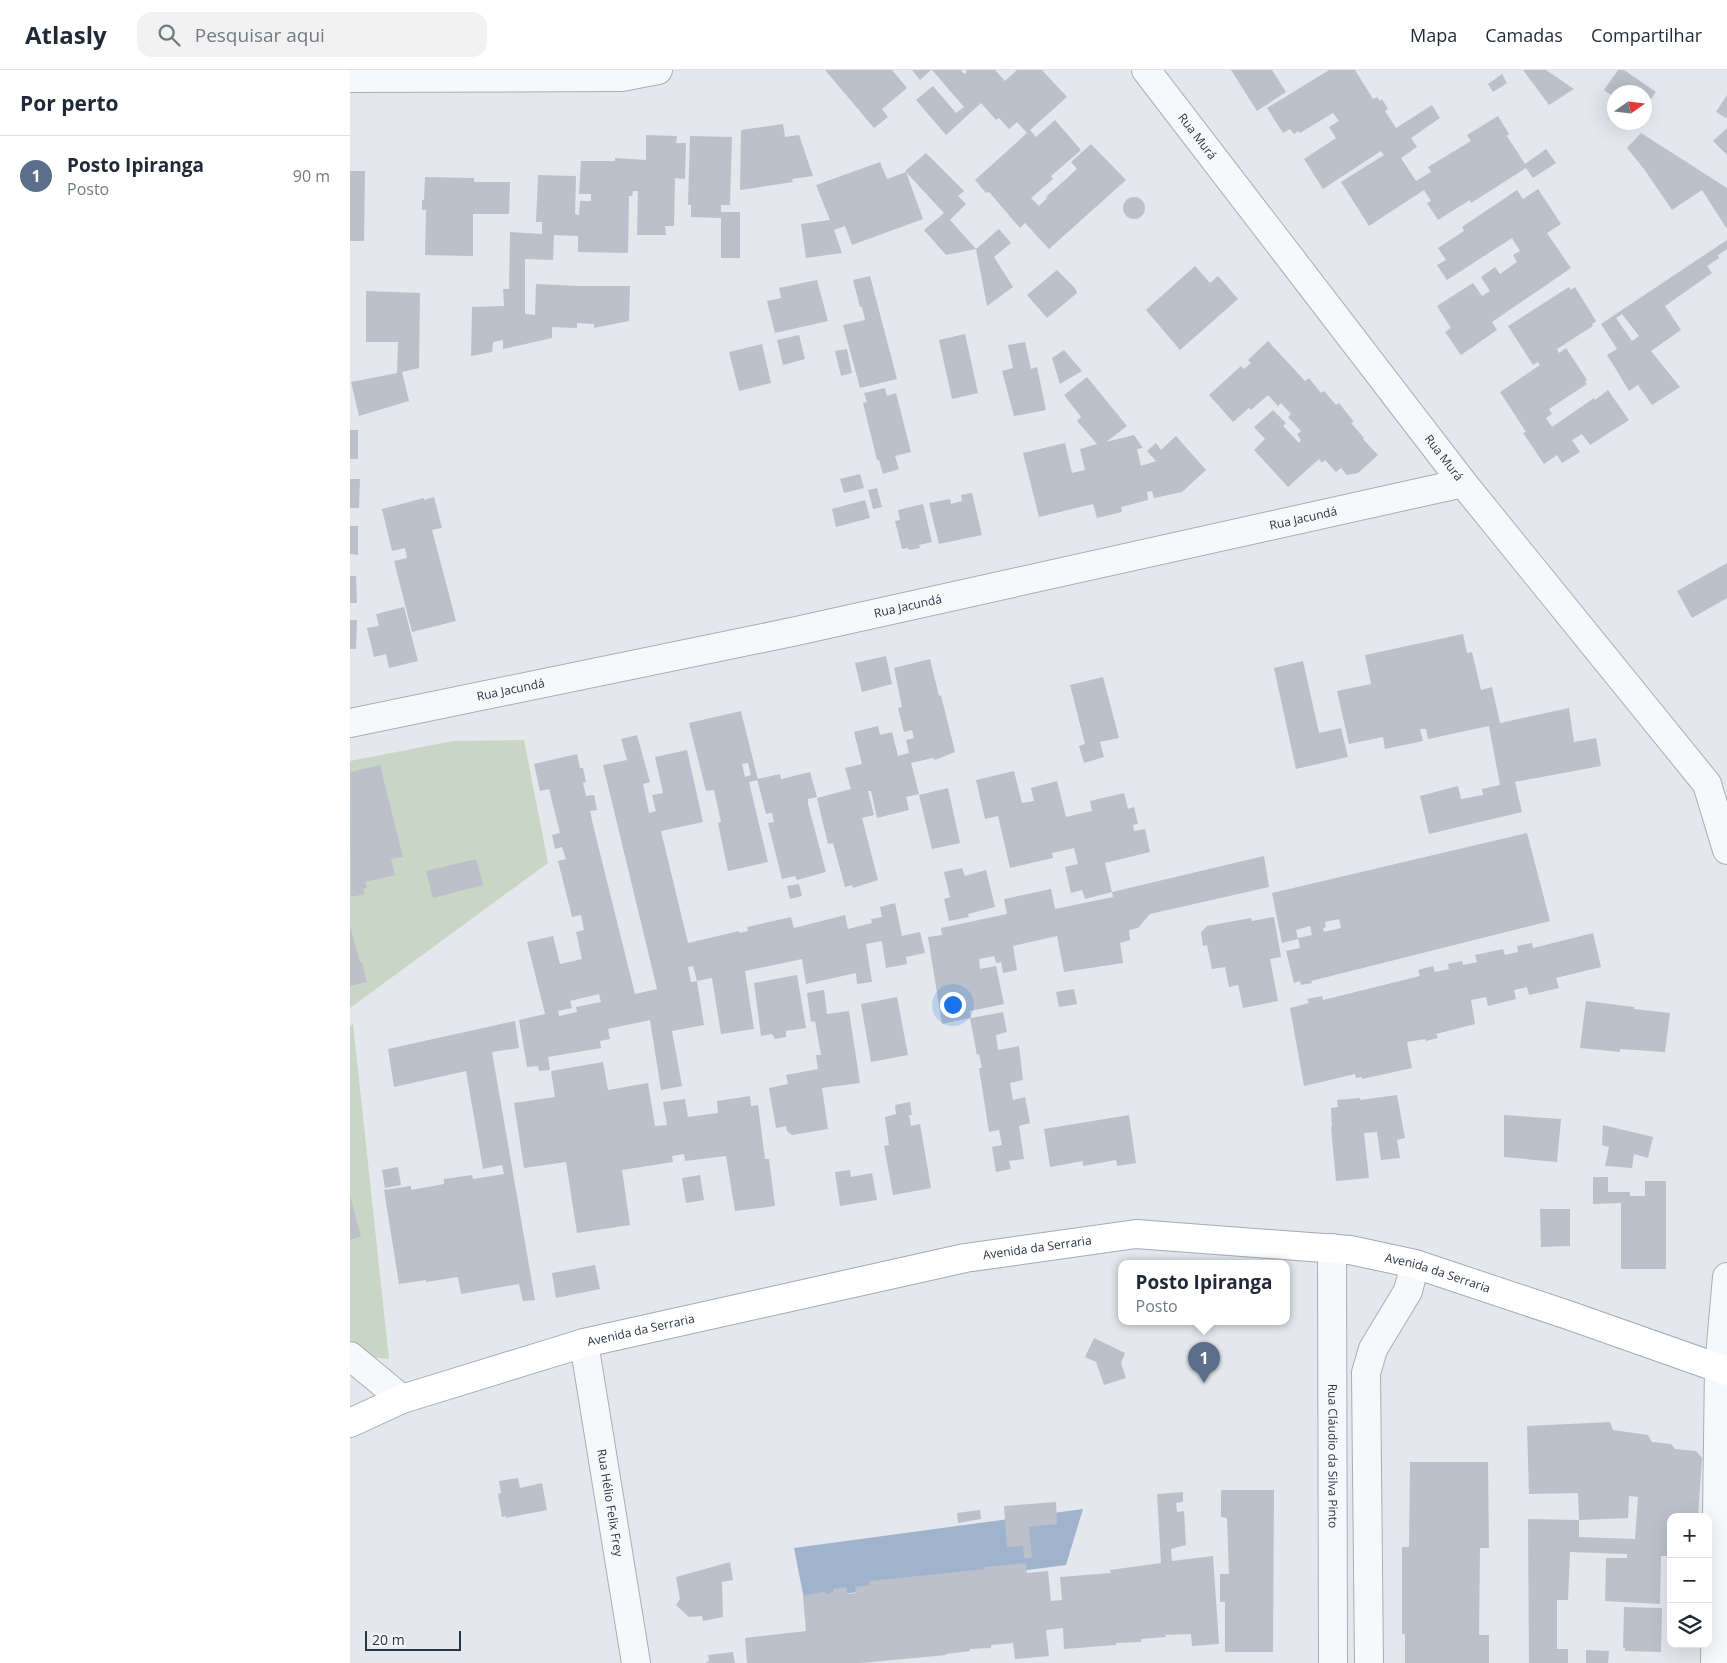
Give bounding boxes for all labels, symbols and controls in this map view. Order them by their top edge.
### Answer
search box [137,12,487,57]
text: Atlasly [25,18,107,51]
icon: search [155,21,183,49]
text: Pesquisar aqui [195,22,325,48]
text: Mapa [1410,23,1457,47]
text: Camadas [1485,23,1563,47]
text: Compartilhar [1591,23,1702,47]
north arrow [1607,85,1652,130]
text: Por perto [20,89,119,117]
street label: Rua Murá [1174,110,1221,163]
text: Posto Ipiranga [67,152,204,178]
text: 1 [31,165,41,187]
text: 90 m [293,165,330,187]
text: Posto [67,178,109,200]
street label: Rua Murá [1421,431,1467,484]
street label: Rua Jacundá [1268,502,1339,534]
street label: Rua Jacundá [872,590,943,622]
street label: Rua Jacundá [475,674,546,705]
your location [940,992,966,1018]
street label: Avenida da Serraria [982,1231,1093,1263]
street label: Avenida da Serraria [1383,1249,1493,1297]
popup [1118,1260,1290,1325]
text: Posto Ipiranga [1136,1269,1273,1295]
text: Posto [1136,1295,1178,1317]
street label: Avenida da Serraria [586,1310,696,1350]
pin: 1 [1188,1342,1220,1383]
street label: Rua Cláudio da Silva Pinto [1324,1384,1342,1528]
street label: Rua Hélio Felix Frey [593,1448,628,1559]
map controls [1667,1513,1712,1648]
button: + [1667,1513,1712,1558]
button: − [1667,1558,1712,1603]
button: layers [1667,1603,1712,1648]
scale bar [365,1628,461,1651]
text: 20 m [372,1630,405,1649]

